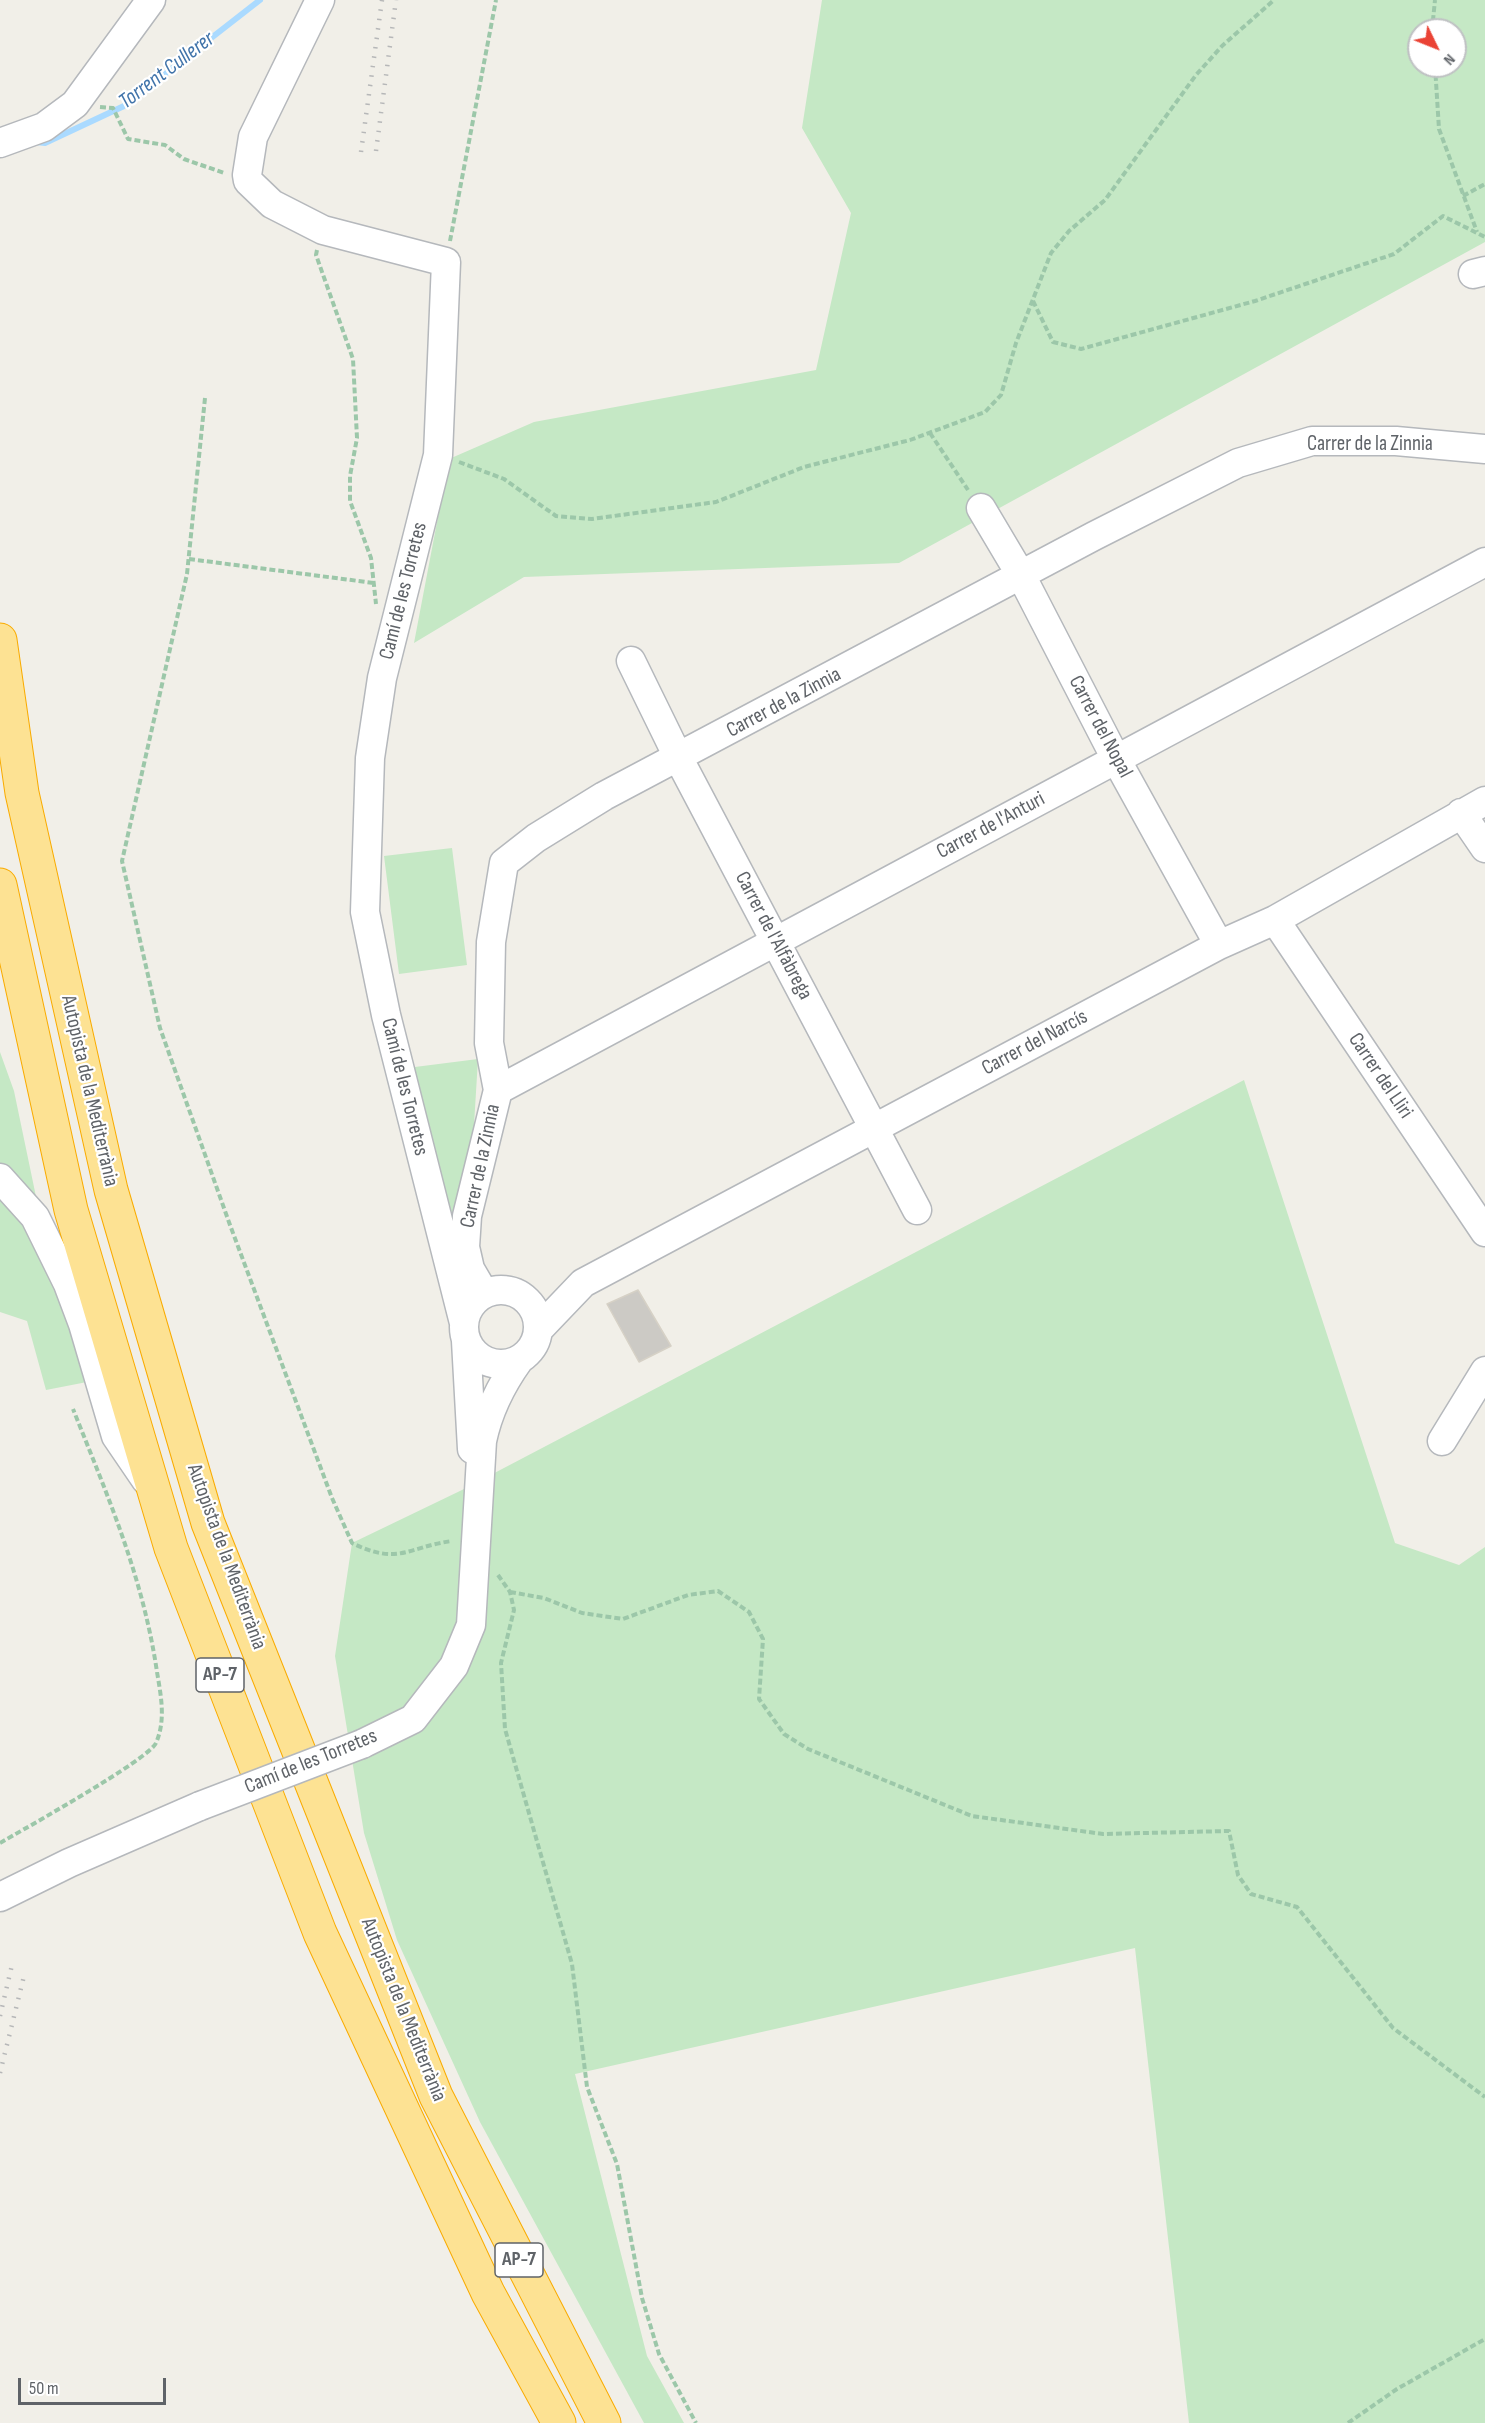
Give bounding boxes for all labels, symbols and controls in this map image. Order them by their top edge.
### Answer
north arrow [1407,18,1467,78]
water label: Torrent Cullerer [114,27,220,115]
text: N [1439,50,1459,69]
street label: Carrer de la Zinnia [1307,432,1433,458]
street label: Camí de les Torretes [375,520,433,662]
street label: Carrer de la Zinnia [723,662,845,744]
street label: Carrer del Nopal [1063,672,1137,782]
street label: Carrer de l'Anturi [933,787,1049,865]
street label: Carrer de l'Alfàbrega [729,868,817,1004]
street label: Autopista de la Mediterrània [55,993,123,1189]
street label: Carrer del Narcís [978,1005,1092,1081]
street label: Camí de les Torretes [375,1016,433,1158]
street label: Carrer del Lliri [1342,1028,1418,1124]
street label: Carrer de la Zinnia [456,1102,506,1230]
street label: Autopista de la Mediterrània [181,1461,271,1653]
road number: AP-7 [196,1658,244,1692]
street label: Camí de les Torretes [241,1724,381,1800]
street label: Autopista de la Mediterrània [355,1915,451,2105]
road number: AP-7 [495,2243,543,2277]
scale bar [21,2366,170,2404]
text: 50 m [29,2378,59,2399]

